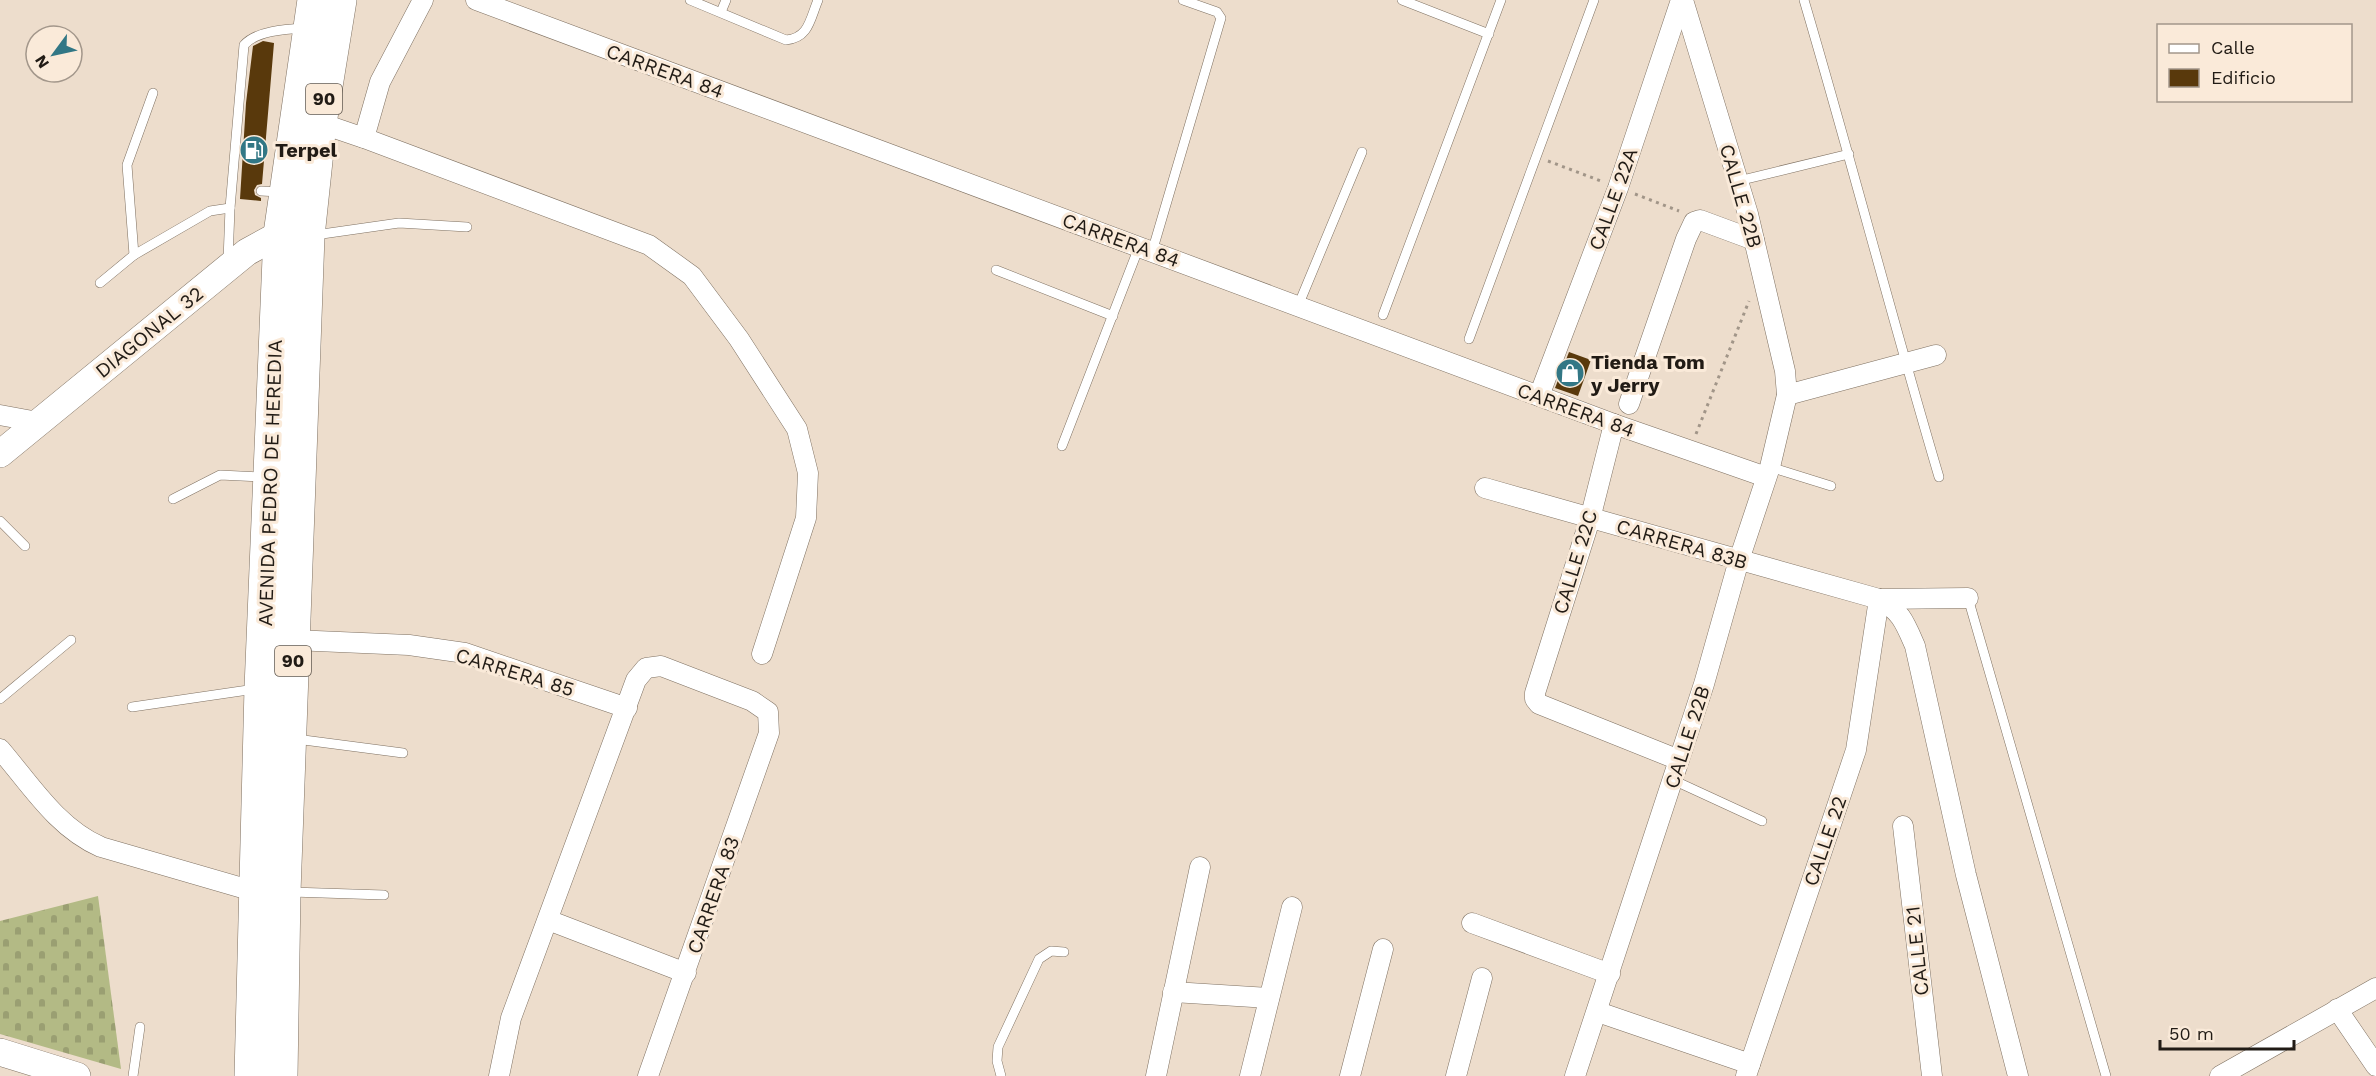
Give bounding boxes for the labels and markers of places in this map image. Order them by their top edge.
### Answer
fuel station icon: Terpel [238,134,270,166]
place label: Terpel [275,138,338,162]
place label: Tienda Tom y Jerry [1590,350,1705,397]
shop icon: Tienda Tom y Jerry [1554,357,1586,389]

